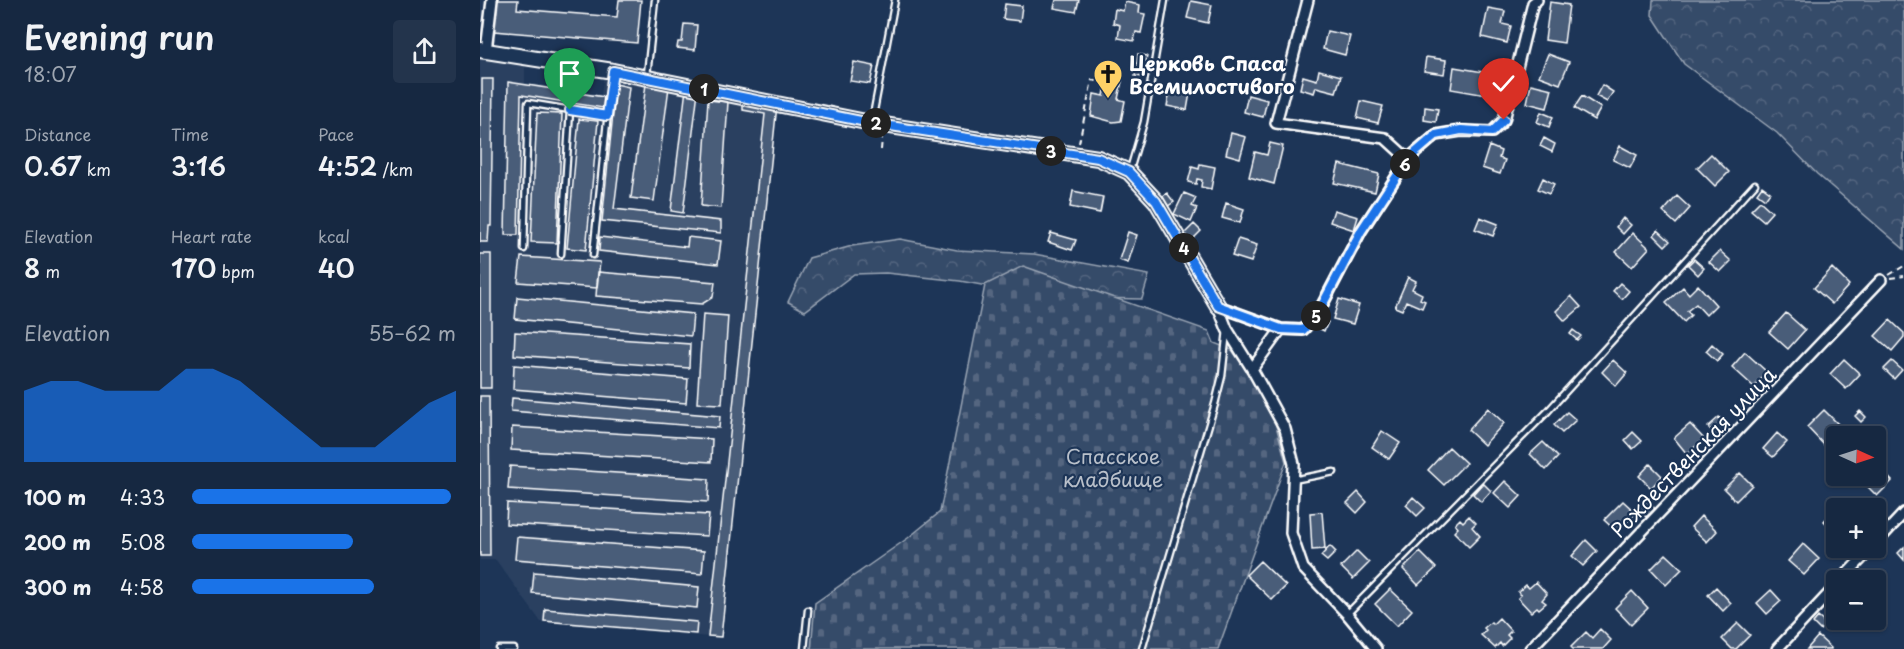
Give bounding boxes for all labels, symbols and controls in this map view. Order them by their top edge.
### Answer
text: Evening run [24,11,215,61]
button: share [393,20,456,83]
pin [544,48,595,110]
place label: Церковь Спаса Всемилостивого [1129,48,1295,101]
icon: arrive [553,57,586,90]
church icon: Церковь Спаса Всемилостивого [1092,58,1124,100]
pin [1478,58,1529,120]
text: 18:07 [24,59,77,89]
icon: check [1487,67,1520,100]
pin: 1 [689,74,719,104]
text: 1 [700,77,708,101]
pin: 2 [861,108,891,138]
text: 2 [870,111,882,135]
text: Distance [24,122,91,146]
text: Time [171,122,209,146]
text: Pace [318,122,354,146]
pin: 3 [1036,136,1066,166]
text: 3 [1046,139,1056,163]
text: 0.67 [24,146,82,185]
text: 3:16 [171,146,226,185]
text: 4:52 [318,146,377,185]
pin: 6 [1390,149,1420,179]
text: 6 [1399,152,1411,176]
text: km [82,157,111,181]
text: /km [377,157,413,181]
text: Elevation [24,224,93,248]
text: Heart rate [171,224,252,248]
text: kcal [318,224,350,248]
pin: 4 [1169,233,1199,263]
text: 4 [1179,236,1189,260]
text: 8 [24,248,40,287]
text: 170 [171,248,216,287]
text: 40 [318,248,355,287]
text: m [40,259,60,283]
text: bpm [216,259,255,283]
pin: 5 [1301,301,1331,331]
text: 5 [1311,304,1321,328]
text: Elevation [24,318,110,348]
text: 55–62 m [368,318,456,348]
street label: Рождественская улица [1603,360,1783,544]
north arrow [1826,426,1886,486]
map controls [1826,426,1886,630]
park label: Спасское кладбище [1063,441,1163,494]
text: 100 m [24,482,86,512]
text: 4:33 [120,482,165,512]
button: + [1826,498,1886,558]
text: 200 m [24,527,91,557]
text: 5:08 [120,527,166,557]
button: − [1826,570,1886,630]
text: 300 m [24,572,92,602]
text: 4:58 [120,572,164,602]

